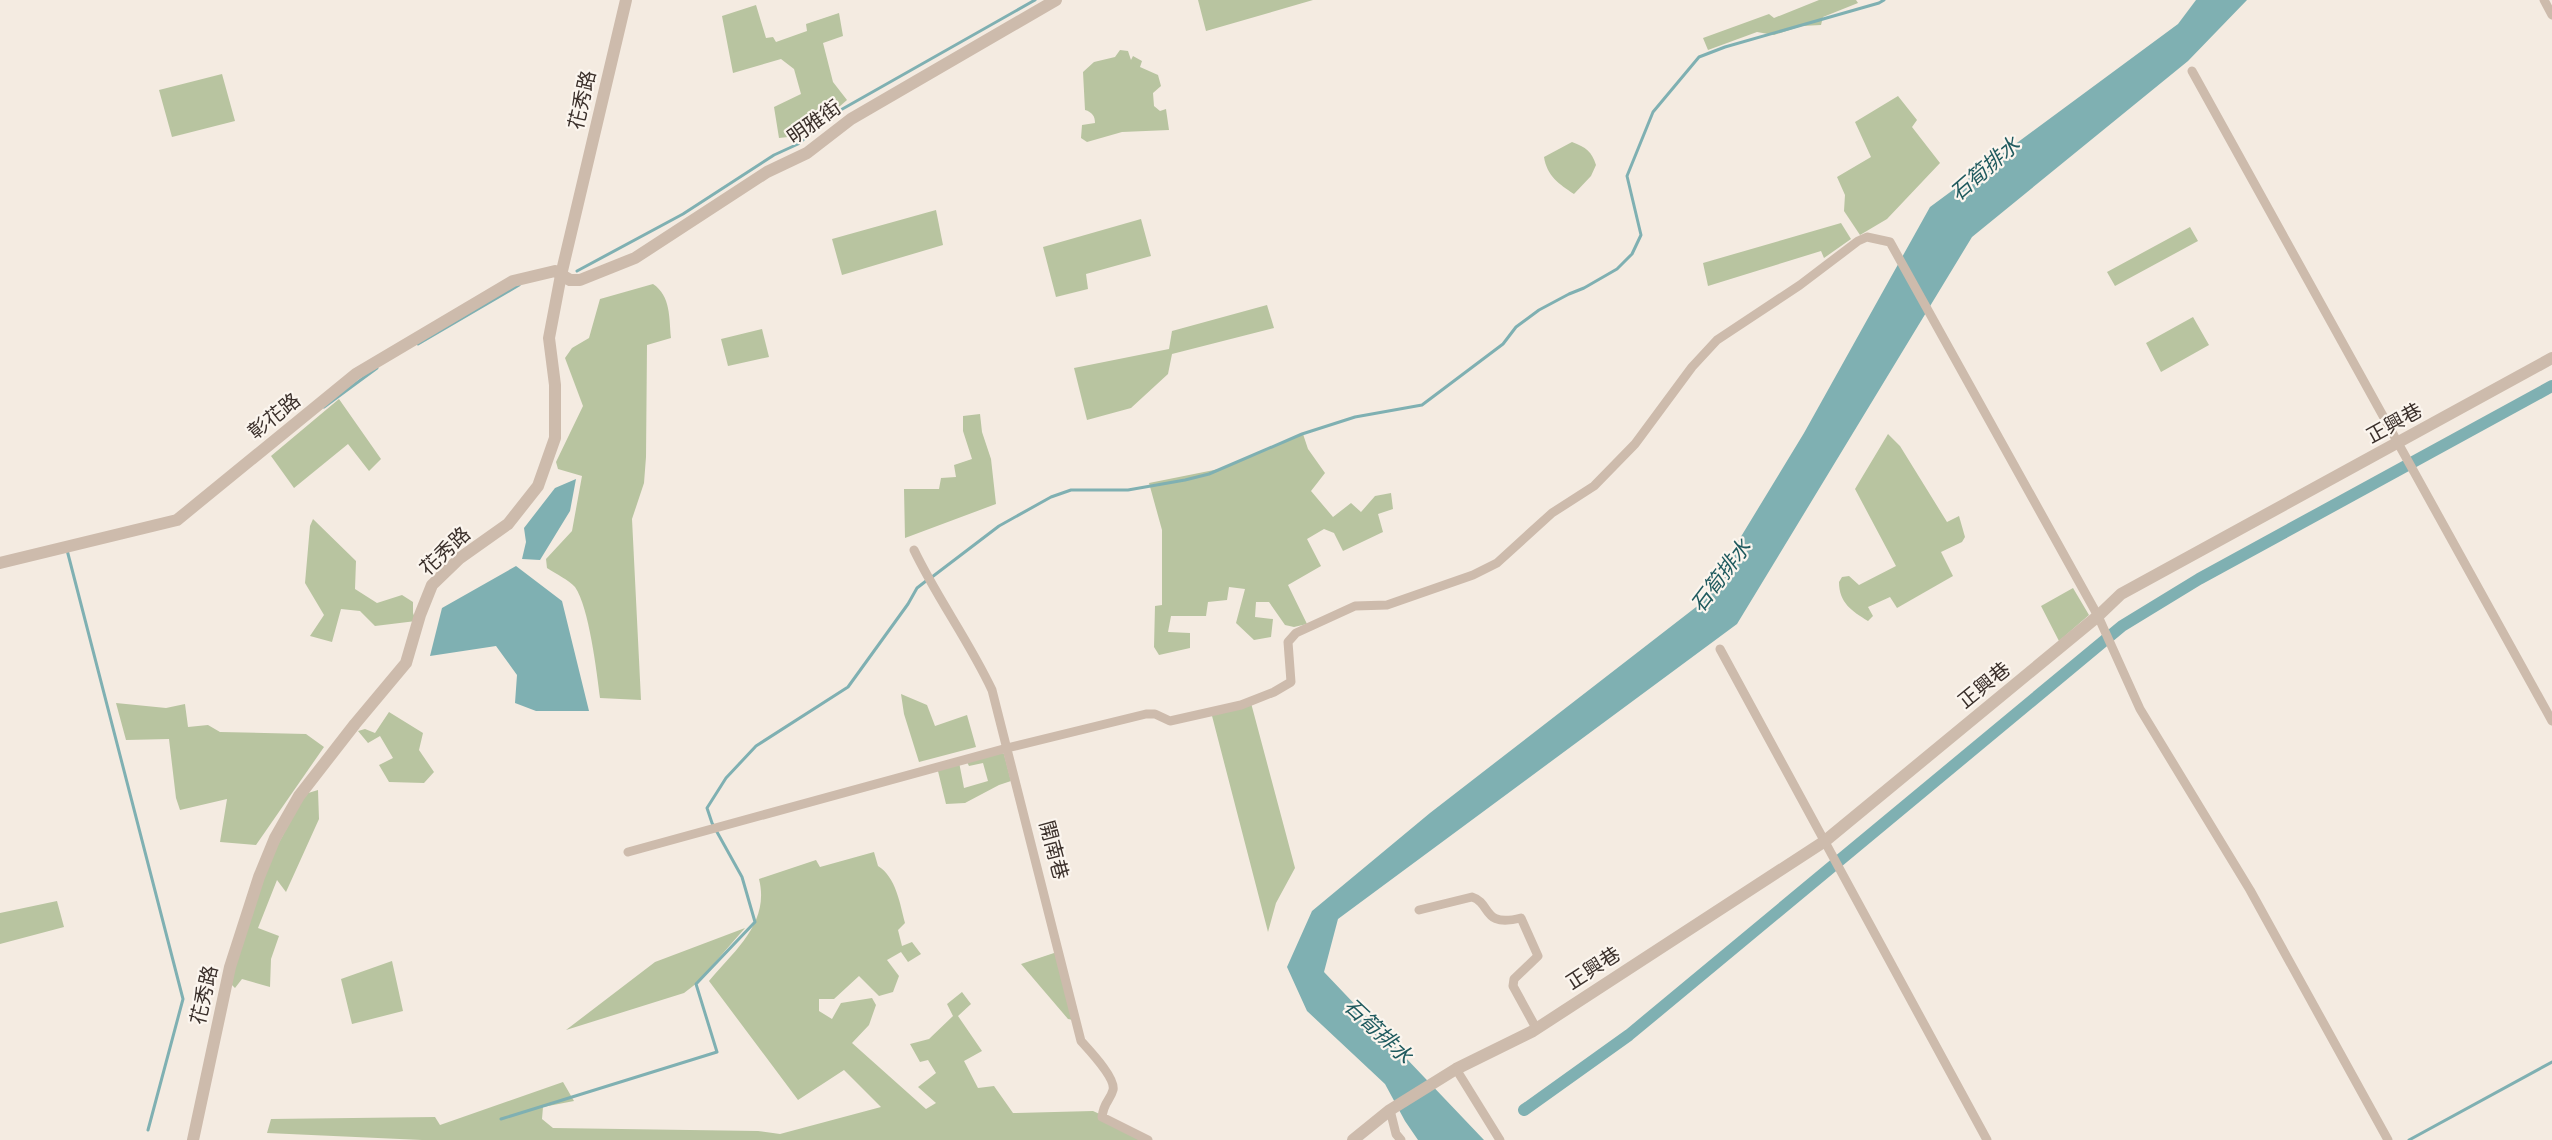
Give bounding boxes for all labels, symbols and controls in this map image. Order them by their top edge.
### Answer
street label: 花秀路 [565,68,600,132]
street label: 明雅街 [783,96,845,149]
water label: 石筍排水 [1945,132,2025,206]
street label: 彰花路 [244,389,305,444]
street label: 正興巷 [2362,399,2426,448]
street label: 花秀路 [416,522,475,580]
water label: 石筍排水 [1686,534,1756,617]
street label: 正興巷 [1954,658,2015,713]
street label: 開南巷 [1035,818,1072,882]
street label: 正興巷 [1562,942,1625,994]
street label: 花秀路 [187,963,222,1027]
water label: 石筍排水 [1339,994,1418,1069]

